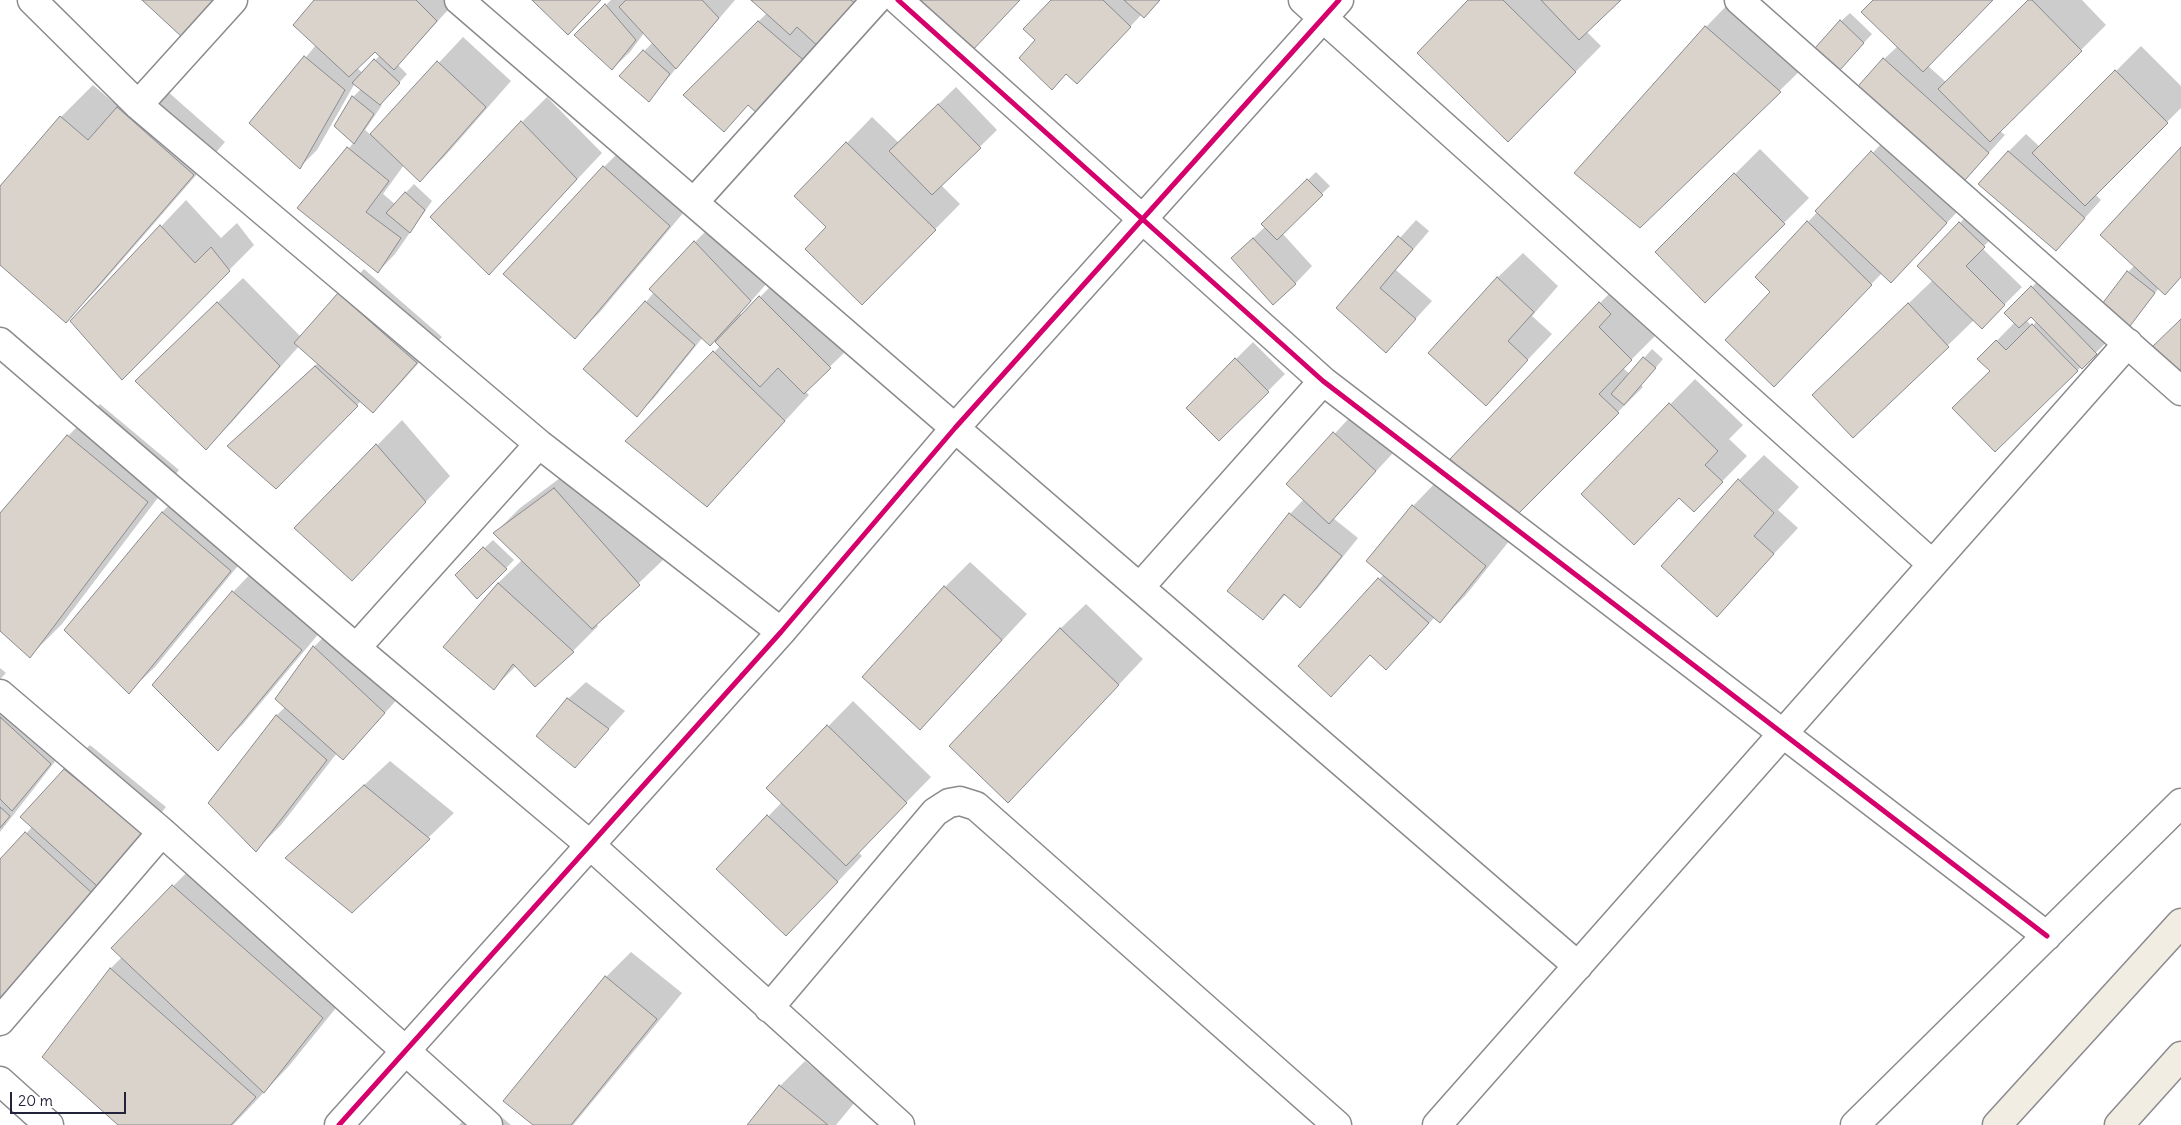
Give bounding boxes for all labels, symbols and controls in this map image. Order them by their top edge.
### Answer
scale bar [12,1082,129,1114]
text: 20 m [18,1091,53,1110]

